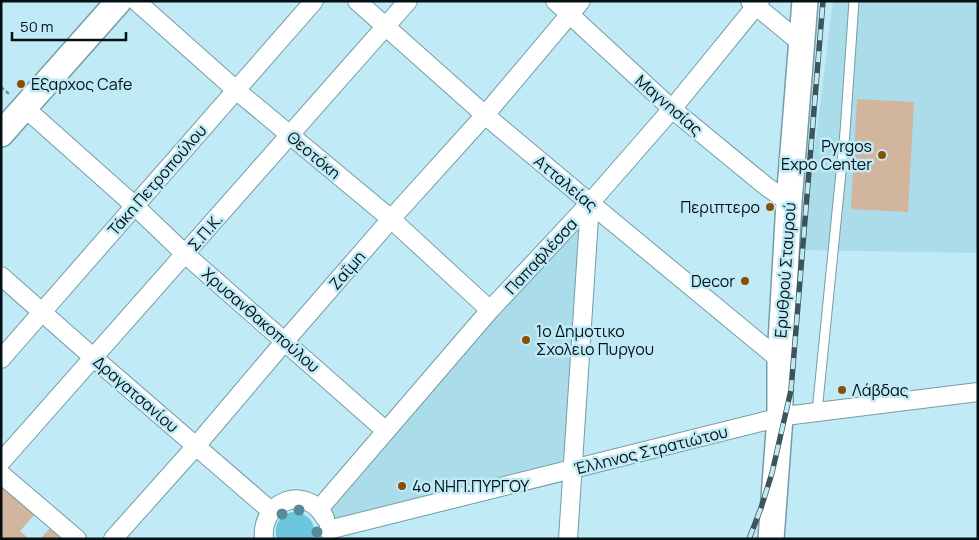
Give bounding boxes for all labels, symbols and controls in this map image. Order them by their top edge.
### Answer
scale bar [12,10,126,42]
text: 50 m [20,16,54,37]
street label: Μαγνησίας [631,70,707,140]
place label: Εξαρχος Cafe [31,73,132,95]
marker: Εξαρχος Cafe [15,78,27,90]
street label: Τάκη Πετροπούλου [103,120,211,240]
street label: Θεοτόκη [282,126,346,184]
place label: Pyrgos Expo Center [781,135,872,175]
marker: Pyrgos Expo Center [876,149,888,161]
street label: Ατταλείας [530,150,602,216]
place label: Περιπτερο [680,196,760,218]
marker: Περιπτερο [764,201,776,213]
street label: Ερυθρού Σταυρού [769,201,801,339]
street label: Σ.Π.Κ. [183,209,227,255]
street label: Παπαφλέσσα [500,213,582,299]
street label: Ζαΐμη [324,246,370,294]
street label: Χρυσανθακοπούλου [197,263,325,377]
place label: Decor [691,270,735,292]
marker: Decor [739,275,751,287]
place label: 1ο Δημοτικο Σχολειο Πυργου [536,320,654,360]
marker: 1ο Δημοτικο Σχολειο Πυργου [520,334,532,346]
street label: Δραγατσανίου [89,351,183,437]
place label: Λάβδας [852,379,909,401]
marker: Λάβδας [836,384,848,396]
street label: Έλληνος Στρατιώτου [572,420,730,480]
place label: 4ο ΝΗΠ.ΠΥΡΓΟΥ [412,475,529,497]
marker: 4ο ΝΗΠ.ΠΥΡΓΟΥ [396,480,408,492]

